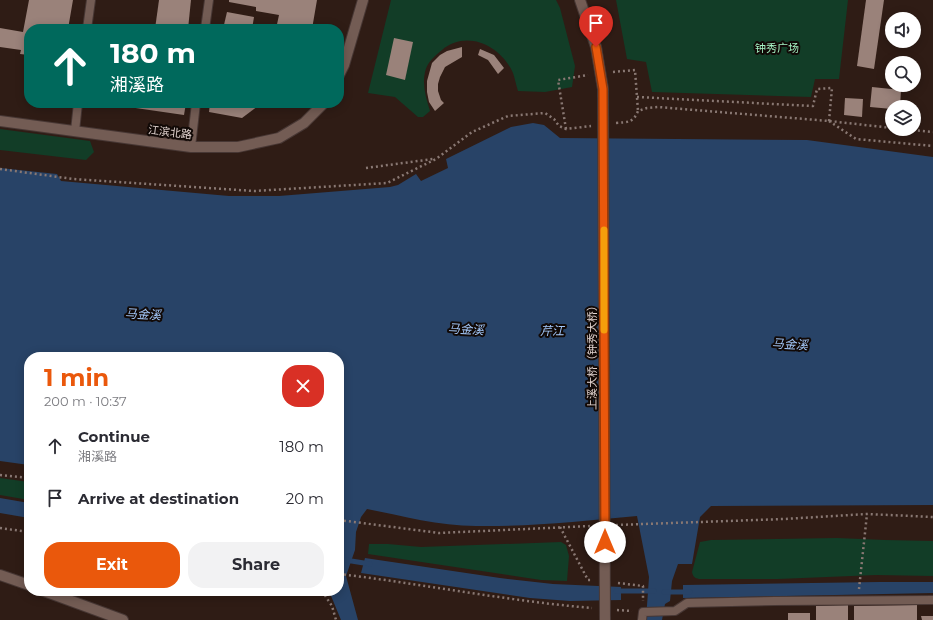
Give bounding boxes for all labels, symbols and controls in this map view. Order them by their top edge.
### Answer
pin [579,6,613,47]
icon: arrive [585,12,607,34]
map controls [885,12,921,136]
button: sound [885,12,921,48]
text: 180 m [110,36,196,70]
icon: ahead [44,40,96,92]
park label: 钟秀广场 [755,41,799,55]
button: search [885,56,921,92]
text: 湘溪路 [110,74,164,96]
button: layers [885,100,921,136]
street label: 江滨北路 [147,122,193,142]
street label: 上溪大桥（钟秀大桥） [585,300,599,410]
water label: 马金溪 [125,306,163,323]
water label: 马金溪 [448,321,486,338]
water label: 芹江 [540,323,566,338]
water label: 马金溪 [772,336,810,353]
text: 1 min [44,363,109,392]
button: close [282,365,324,407]
text: 200 m · 10:37 [44,393,127,409]
text: Continue [78,427,150,446]
icon: ahead [44,435,66,457]
text: 180 m [279,437,324,456]
text: 湘溪路 [78,448,117,464]
icon: arrive [44,487,66,509]
text: Arrive at destination [78,489,239,508]
text: 20 m [286,489,324,508]
position arrow [584,521,626,563]
button: Exit [44,542,180,588]
button: Share [188,542,324,588]

